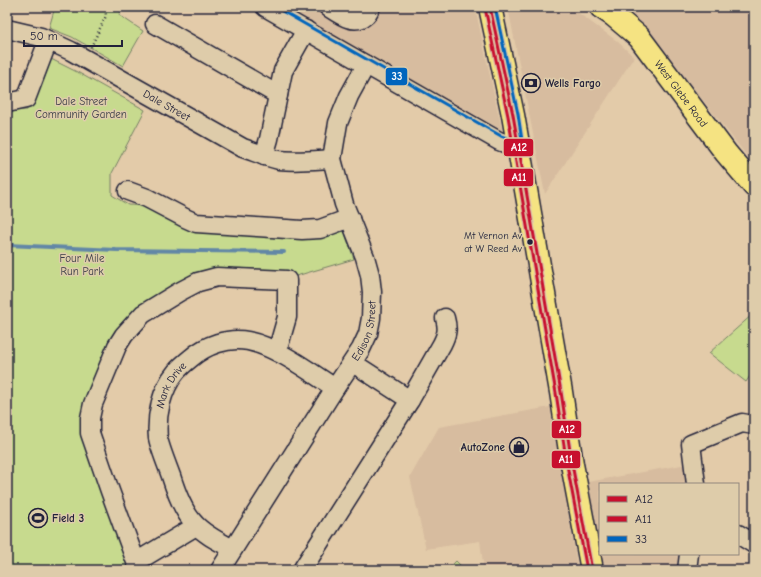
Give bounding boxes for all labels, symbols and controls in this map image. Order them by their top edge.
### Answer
scale bar [24,22,122,48]
text: 50 m [30,29,58,43]
street label: West Glebe Road [652,57,711,130]
line badge: 33 [385,67,408,86]
text: 33 [392,70,402,83]
bank icon: Wells Fargo [520,72,542,94]
place label: Wells Fargo [545,77,601,90]
street label: Dale Street [141,87,193,124]
park label: Dale Street Community Garden [35,95,127,121]
line badge: A12 [503,138,534,157]
text: A12 [511,141,527,154]
line badge: A11 [503,168,534,187]
text: A11 [512,171,526,184]
place label: Mt Vernon Av at W Reed Av [464,230,523,255]
marker: Mt Vernon Av at W Reed Av [525,237,535,247]
park label: Four Mile Run Park [60,252,105,278]
street label: Edison Street [349,300,378,363]
street label: Mark Drive [153,358,189,410]
line badge: A12 [551,420,582,439]
text: A12 [559,423,575,436]
shop icon: AutoZone [508,436,530,458]
place label: AutoZone [461,441,506,454]
line badge: A11 [551,450,581,469]
text: A11 [559,453,573,466]
legend [599,483,739,555]
text: A12 [635,492,653,506]
sports icon: Field 3 [27,507,49,529]
place label: Field 3 [52,512,84,525]
text: A11 [635,512,652,526]
text: 33 [635,532,647,546]

